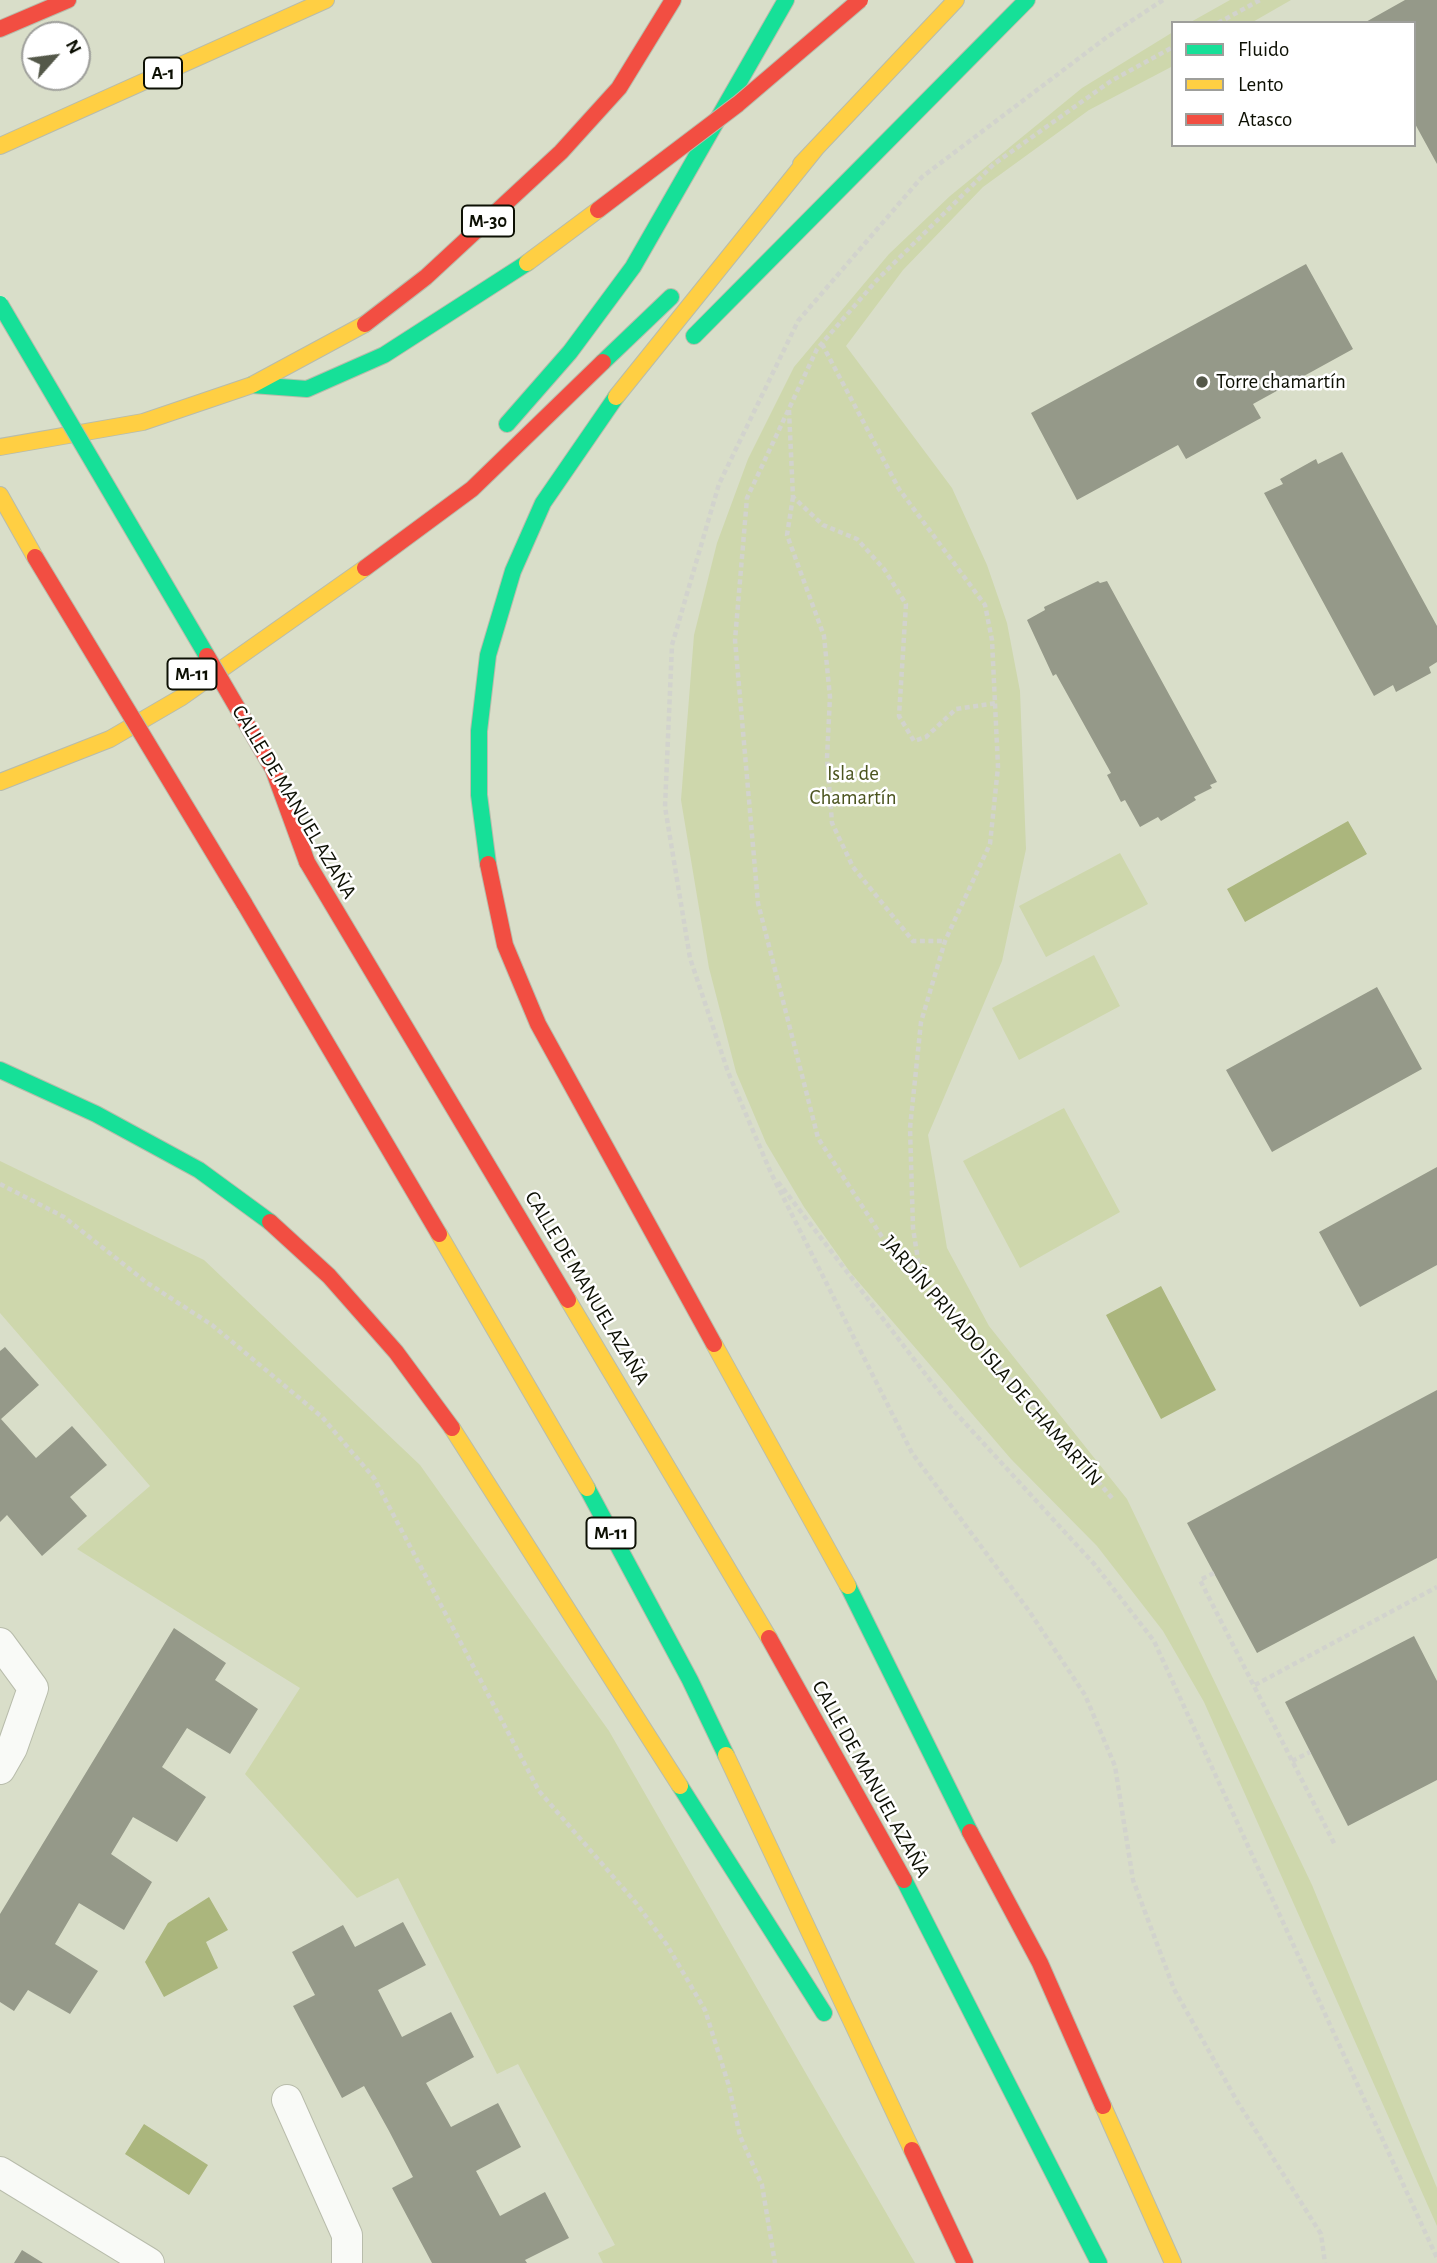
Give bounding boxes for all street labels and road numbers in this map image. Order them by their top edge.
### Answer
road number: A-1 [144,58,182,88]
road number: M-30 [462,206,514,236]
road number: M-11 [168,659,216,690]
street label: CALLE DE MANUEL AZAÑA [226,701,362,903]
street label: CALLE DE MANUEL AZAÑA [519,1187,655,1389]
street label: JARDÍN PRIVADO ISLA DE CHAMARTÍN [876,1231,1108,1491]
road number: M-11 [586,1518,636,1548]
street label: CALLE DE MANUEL AZAÑA [806,1676,936,1882]

